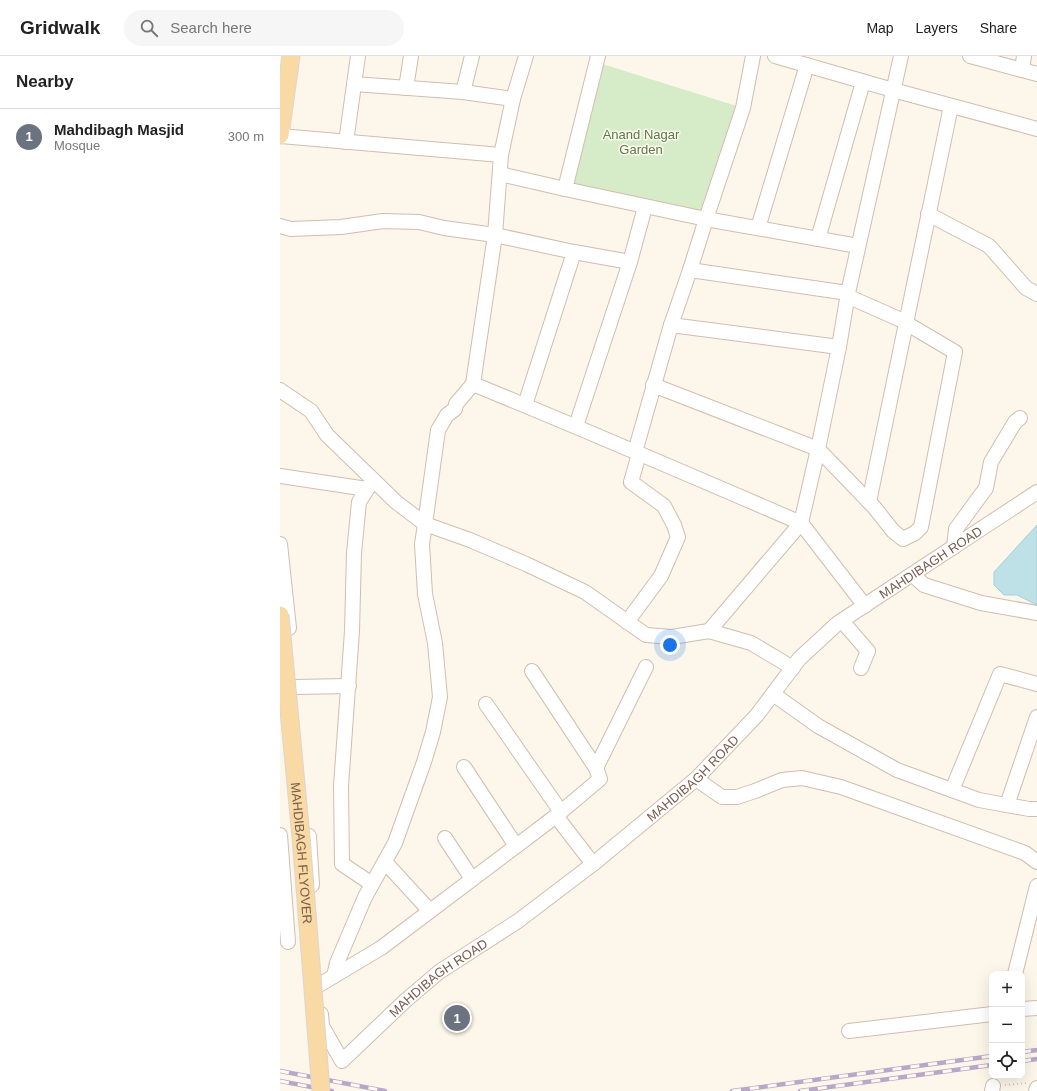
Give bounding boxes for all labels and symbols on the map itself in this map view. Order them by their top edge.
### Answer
park label: Anand Nagar Garden [603,127,680,157]
street label: MAHDIBAGH ROAD [876,523,985,601]
your location [660,635,680,655]
street label: MAHDIBAGH ROAD [644,732,742,824]
street label: MAHDIBAGH FLYOVER [288,781,315,924]
street label: MAHDIBAGH ROAD [386,935,490,1020]
pin: 1 [444,1003,470,1033]

